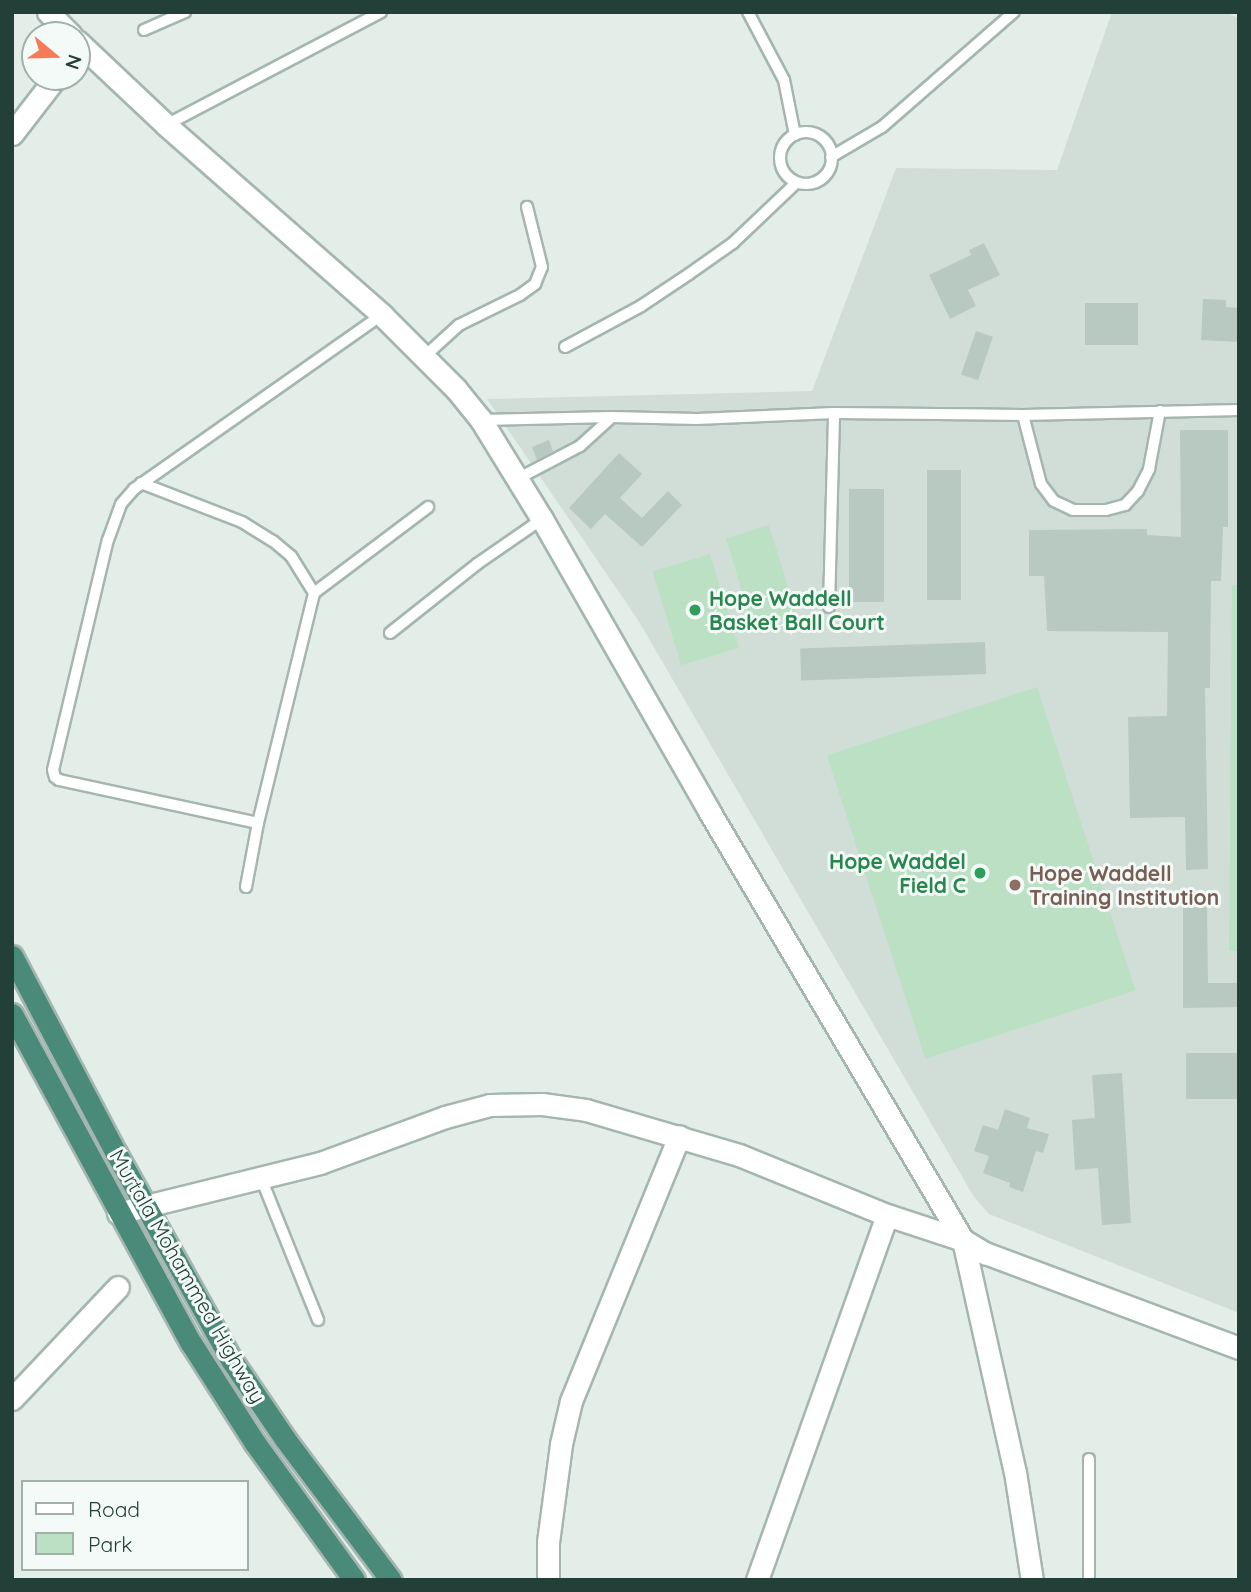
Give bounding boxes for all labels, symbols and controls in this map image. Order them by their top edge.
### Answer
north arrow [21,21,91,91]
text: N [60,52,88,73]
place label: Hope Waddell Basket Ball Court [709,585,885,635]
marker: Hope Waddell Basket Ball Court [687,602,703,618]
place label: Hope Waddel Field C [829,848,966,898]
place label: Hope Waddell Training Institution [1029,860,1219,910]
marker: Hope Waddel Field C [972,865,988,881]
marker: Hope Waddell Training Institution [1007,877,1023,893]
street label: Murtala Mohammed Highway [105,1145,271,1407]
legend [21,1480,248,1571]
text: Road [88,1496,140,1522]
text: Park [88,1531,132,1557]

